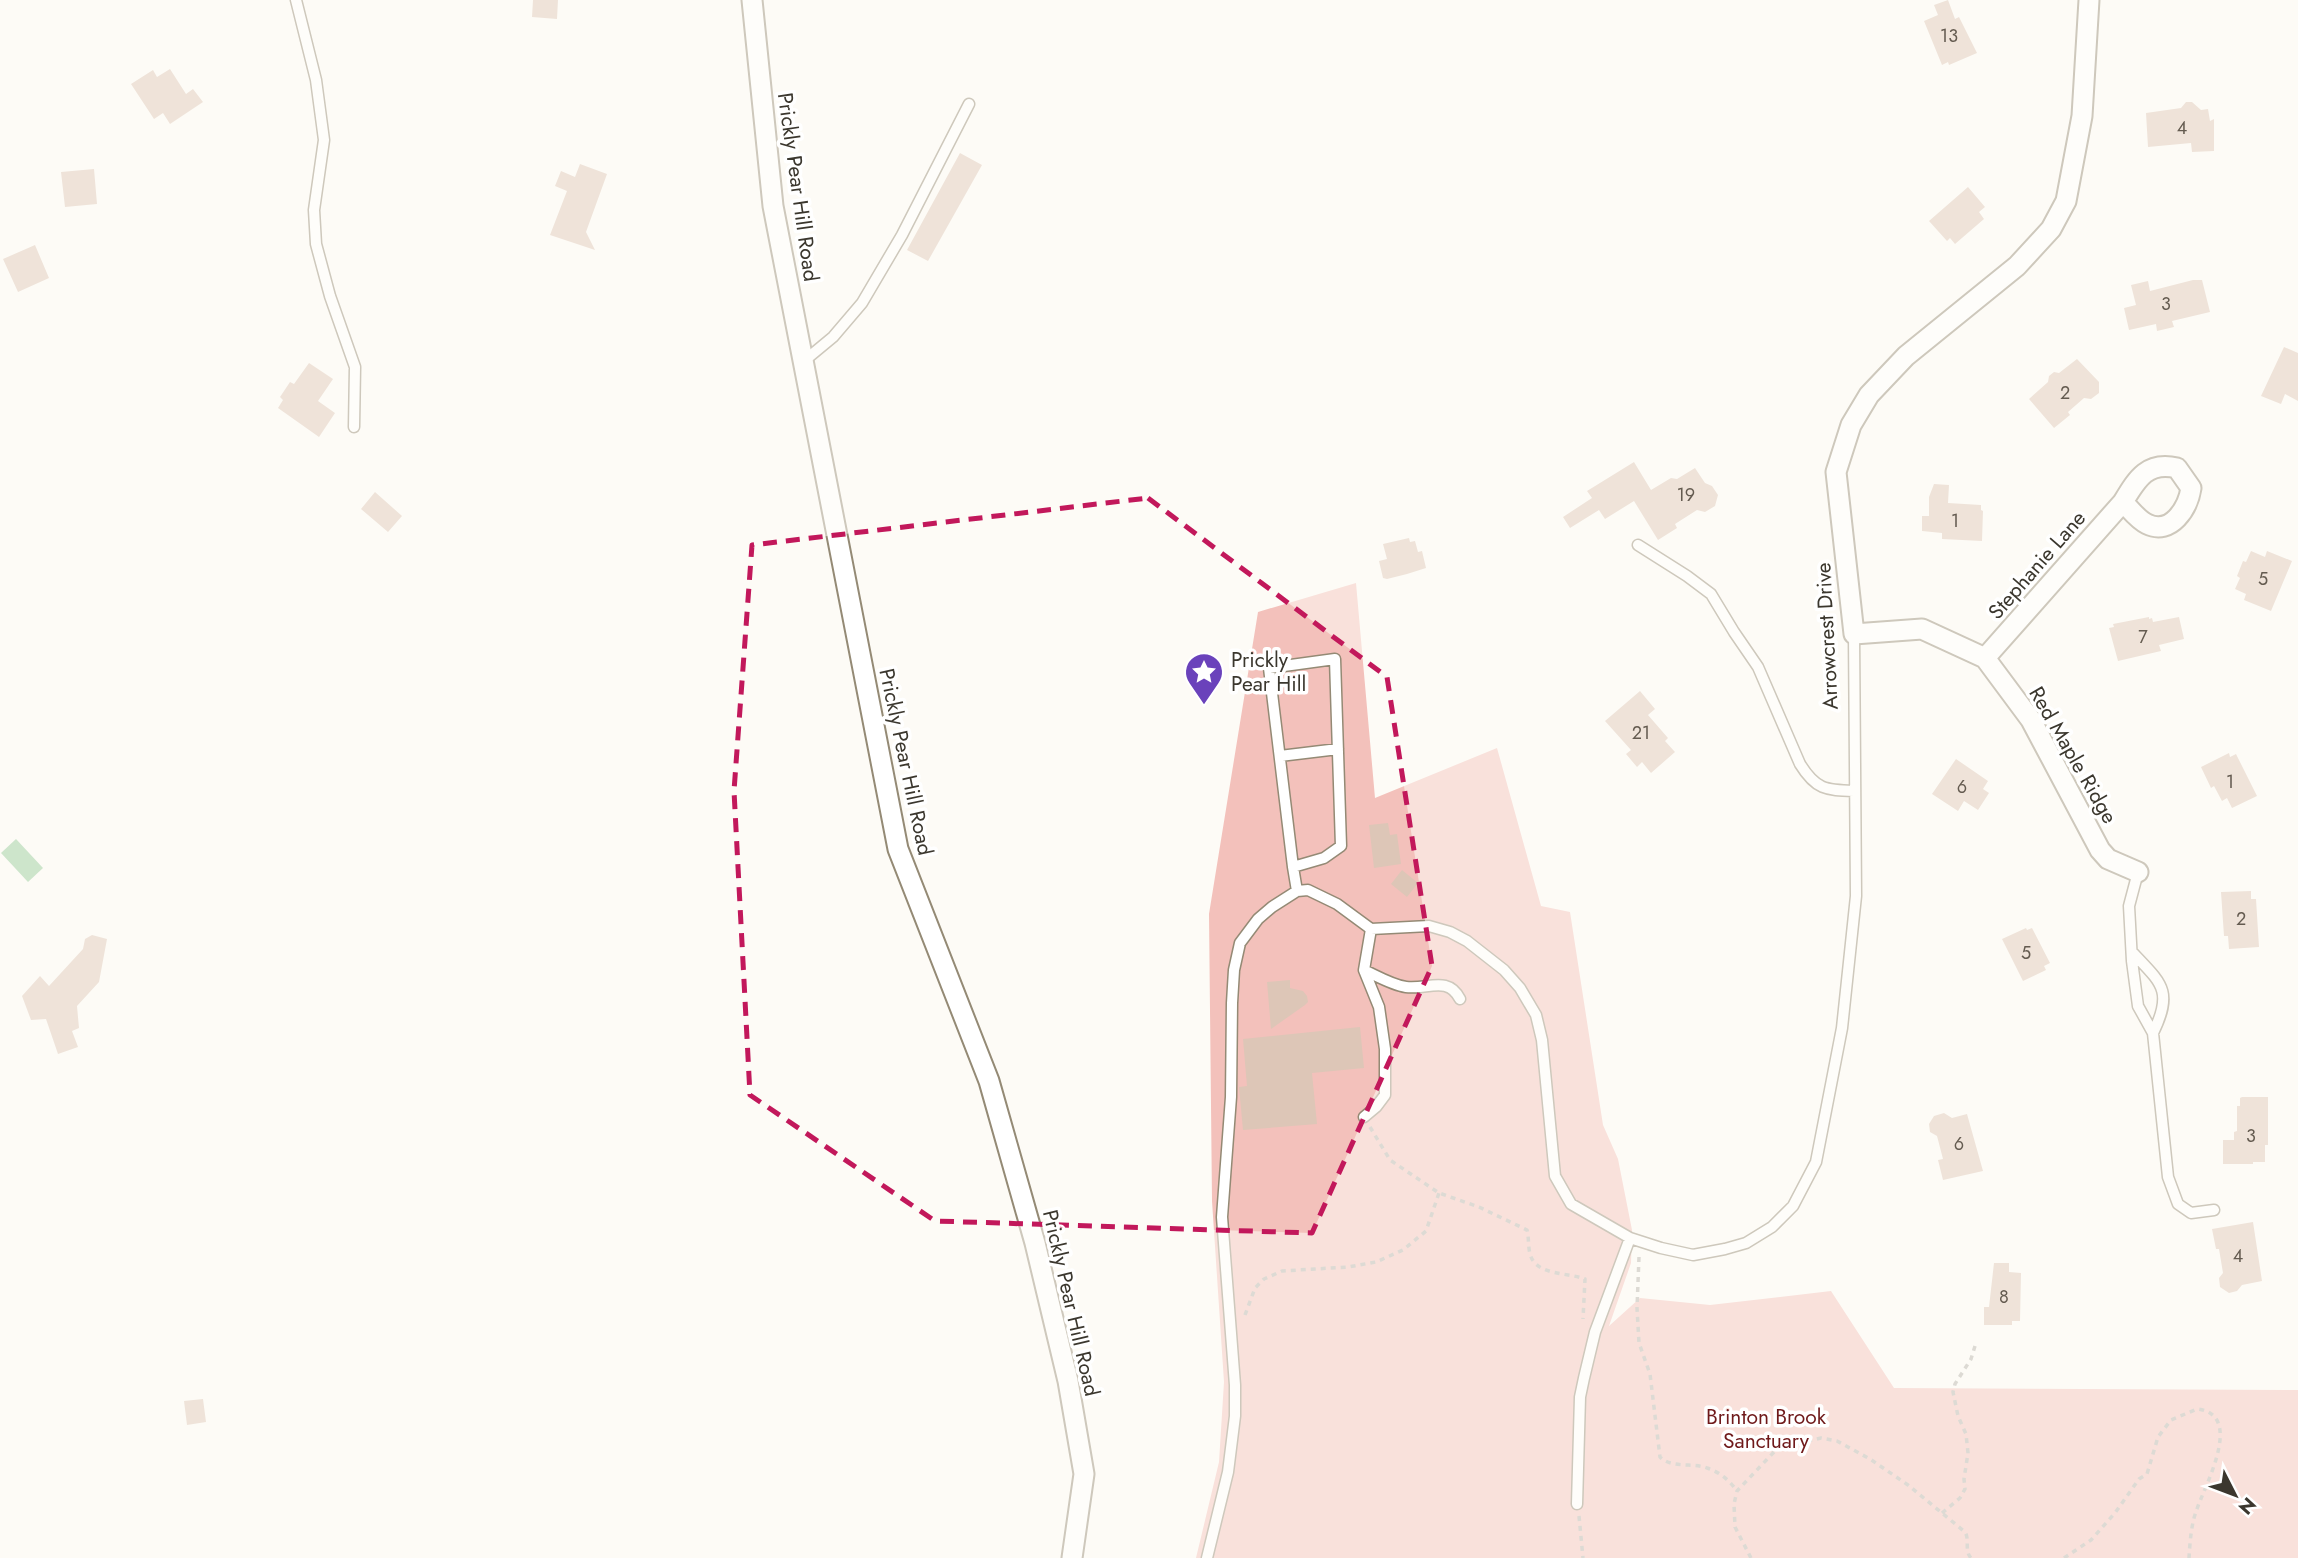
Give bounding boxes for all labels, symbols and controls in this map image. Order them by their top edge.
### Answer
house number: 13 [1940,23,1958,49]
street label: Prickly Pear Hill Road [770,91,826,283]
house number: 4 [2177,115,2187,141]
house number: 3 [2161,291,2171,317]
house number: 2 [2060,380,2070,406]
house number: 19 [1677,482,1695,508]
street label: Stephanie Lane [1981,504,2093,626]
house number: 1 [1951,508,1959,534]
street label: Arrowcrest Drive [1808,561,1846,710]
house number: 5 [2258,566,2268,592]
house number: 7 [2138,624,2148,650]
place label: Prickly Pear Hill [1231,645,1306,699]
place icon: Prickly Pear Hill [1183,651,1225,706]
street label: Prickly Pear Hill Road [872,666,940,858]
street label: Red Maple Ridge [2022,681,2125,829]
house number: 21 [1632,720,1650,746]
house number: 1 [2226,769,2234,795]
house number: 6 [1957,774,1967,800]
house number: 2 [2236,906,2246,932]
house number: 5 [2021,940,2031,966]
house number: 3 [2246,1123,2256,1149]
house number: 6 [1954,1131,1964,1157]
street label: Prickly Pear Hill Road [1035,1207,1107,1399]
house number: 4 [2233,1243,2243,1269]
house number: 8 [1999,1284,2009,1310]
park label: Brinton Brook Sanctuary [1706,1402,1827,1456]
north arrow [2200,1460,2270,1530]
text: N [2232,1491,2262,1521]

